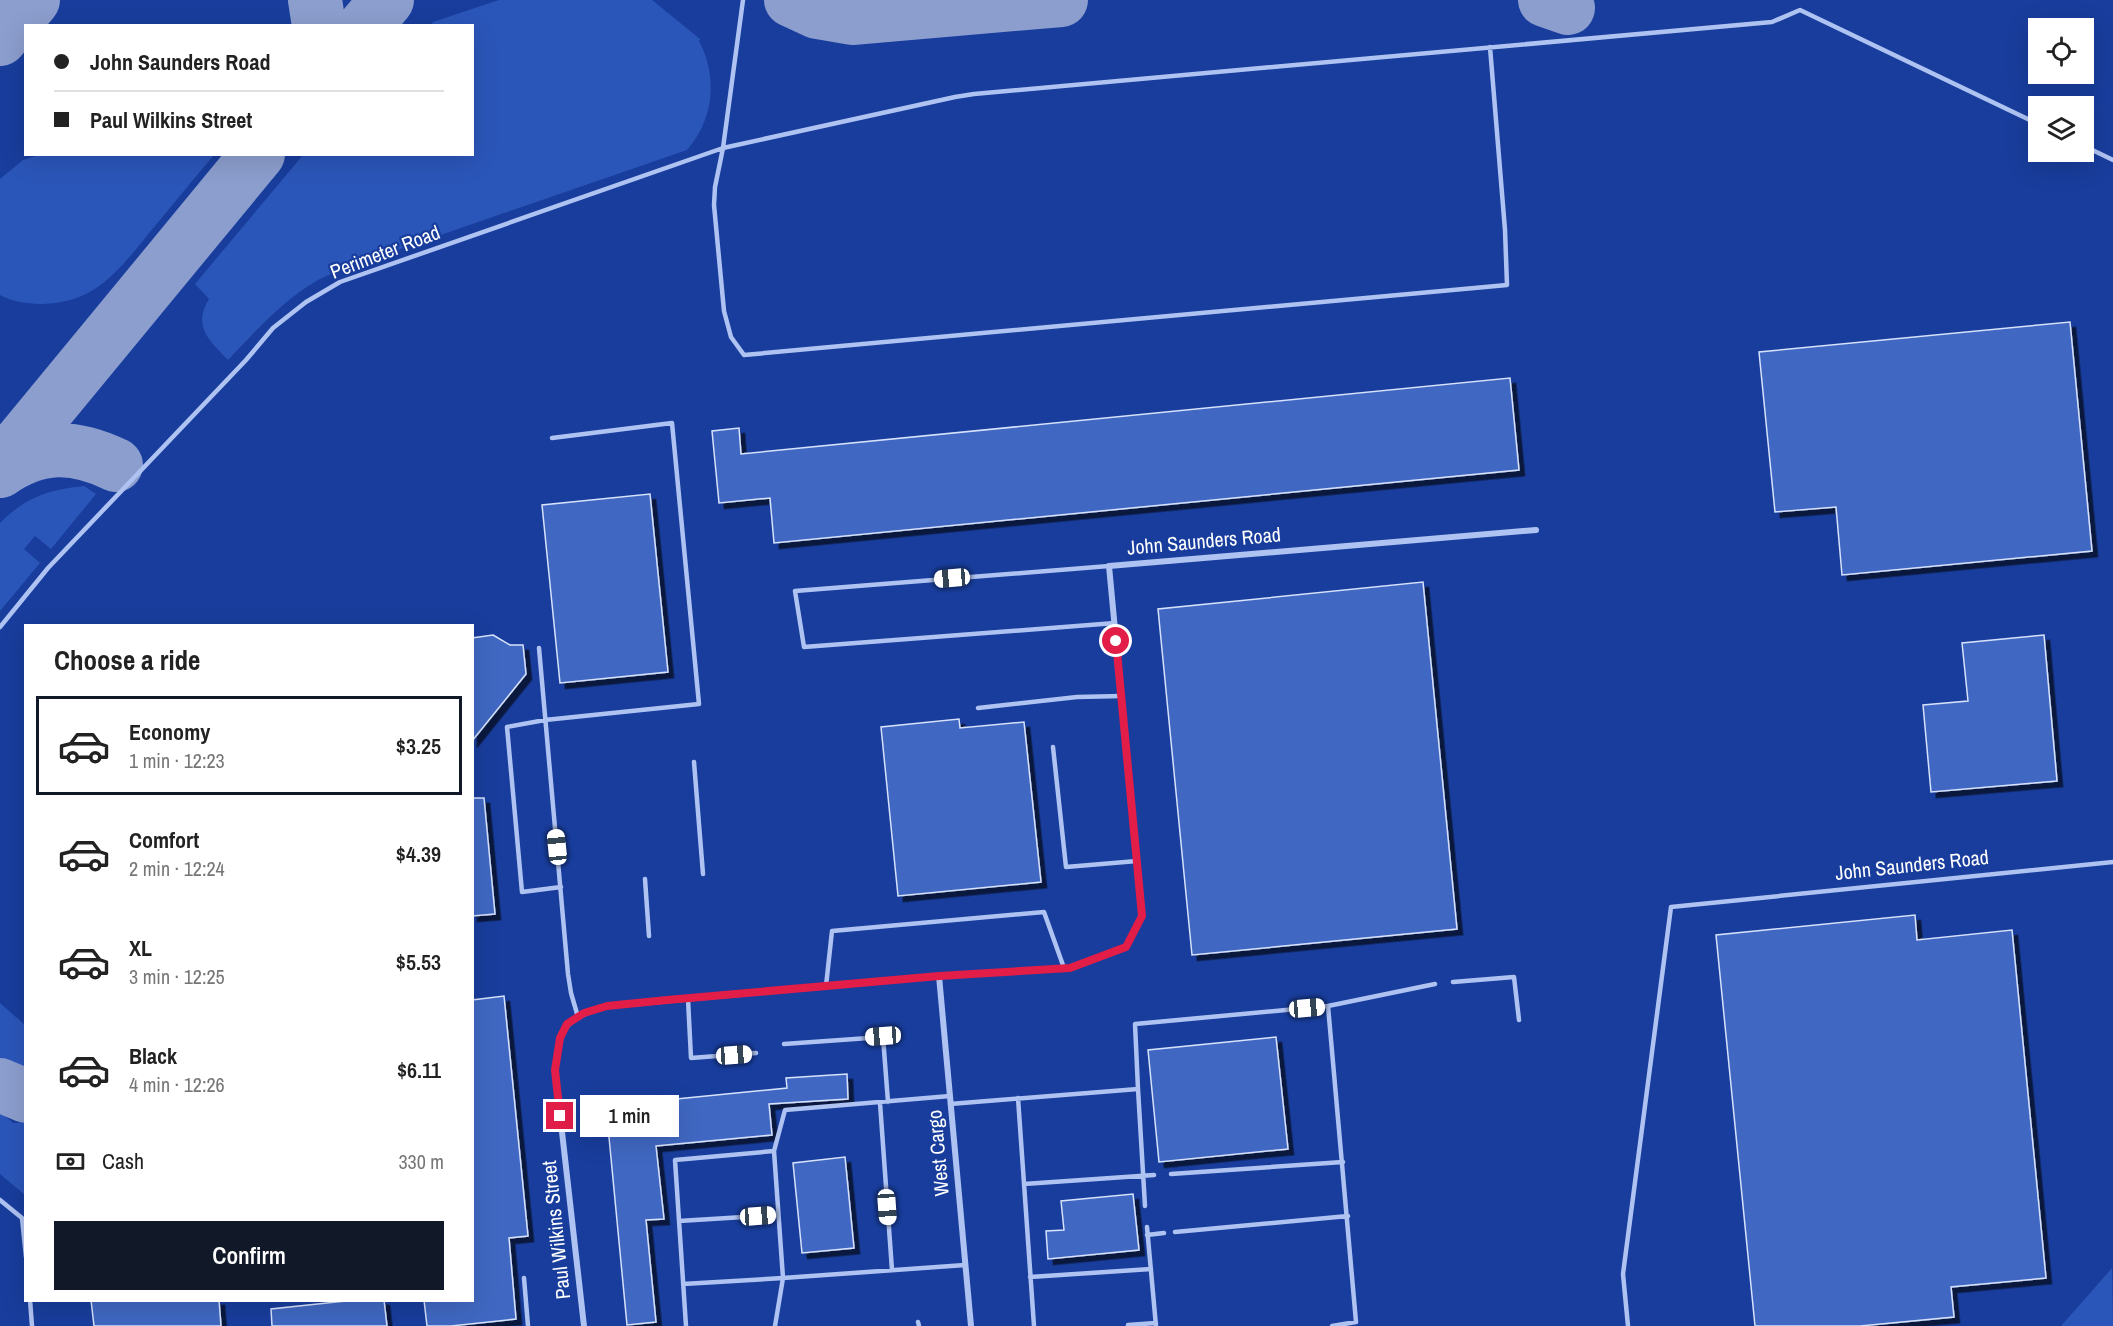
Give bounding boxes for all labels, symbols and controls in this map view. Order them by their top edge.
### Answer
map controls [2028,18,2094,162]
button: locate [2028,18,2094,84]
text: John Saunders Road [90,47,270,77]
button: layers [2028,96,2094,162]
text: Paul Wilkins Street [90,105,252,135]
street label: Perimeter Road [326,218,444,285]
street label: John Saunders Road [1126,520,1282,561]
car [933,567,971,589]
route start [1102,627,1129,654]
text: Choose a ride [54,642,200,678]
text: Economy [129,717,210,747]
icon: car [57,719,111,773]
text: $3.25 [396,731,441,761]
text: 1 min · 12:23 [129,747,225,774]
text: Comfort [129,825,199,855]
icon: car [57,827,111,881]
car [546,828,568,866]
text: $4.39 [396,839,441,869]
street label: John Saunders Road [1834,843,1990,886]
text: 2 min · 12:24 [129,855,225,882]
text: XL [129,933,152,963]
icon: car [57,935,111,989]
text: $5.53 [396,947,441,977]
text: 3 min · 12:25 [129,963,225,990]
car [1288,997,1326,1019]
car [864,1026,902,1046]
text: Black [129,1041,177,1071]
icon: car [57,1043,111,1097]
car [715,1045,753,1065]
text: $6.11 [397,1055,441,1085]
text: 4 min · 12:26 [129,1071,225,1098]
callout: 1 min [581,1095,680,1137]
route end [546,1102,573,1129]
text: 1 min [608,1102,651,1129]
street label: West Cargo [920,1109,955,1197]
icon: cash [54,1145,87,1178]
text: Cash [102,1146,144,1176]
text: 330 m [398,1148,444,1175]
street label: Paul Wilkins Street [535,1159,576,1301]
car [877,1188,897,1226]
car [739,1206,777,1226]
button: Confirm [54,1221,444,1290]

